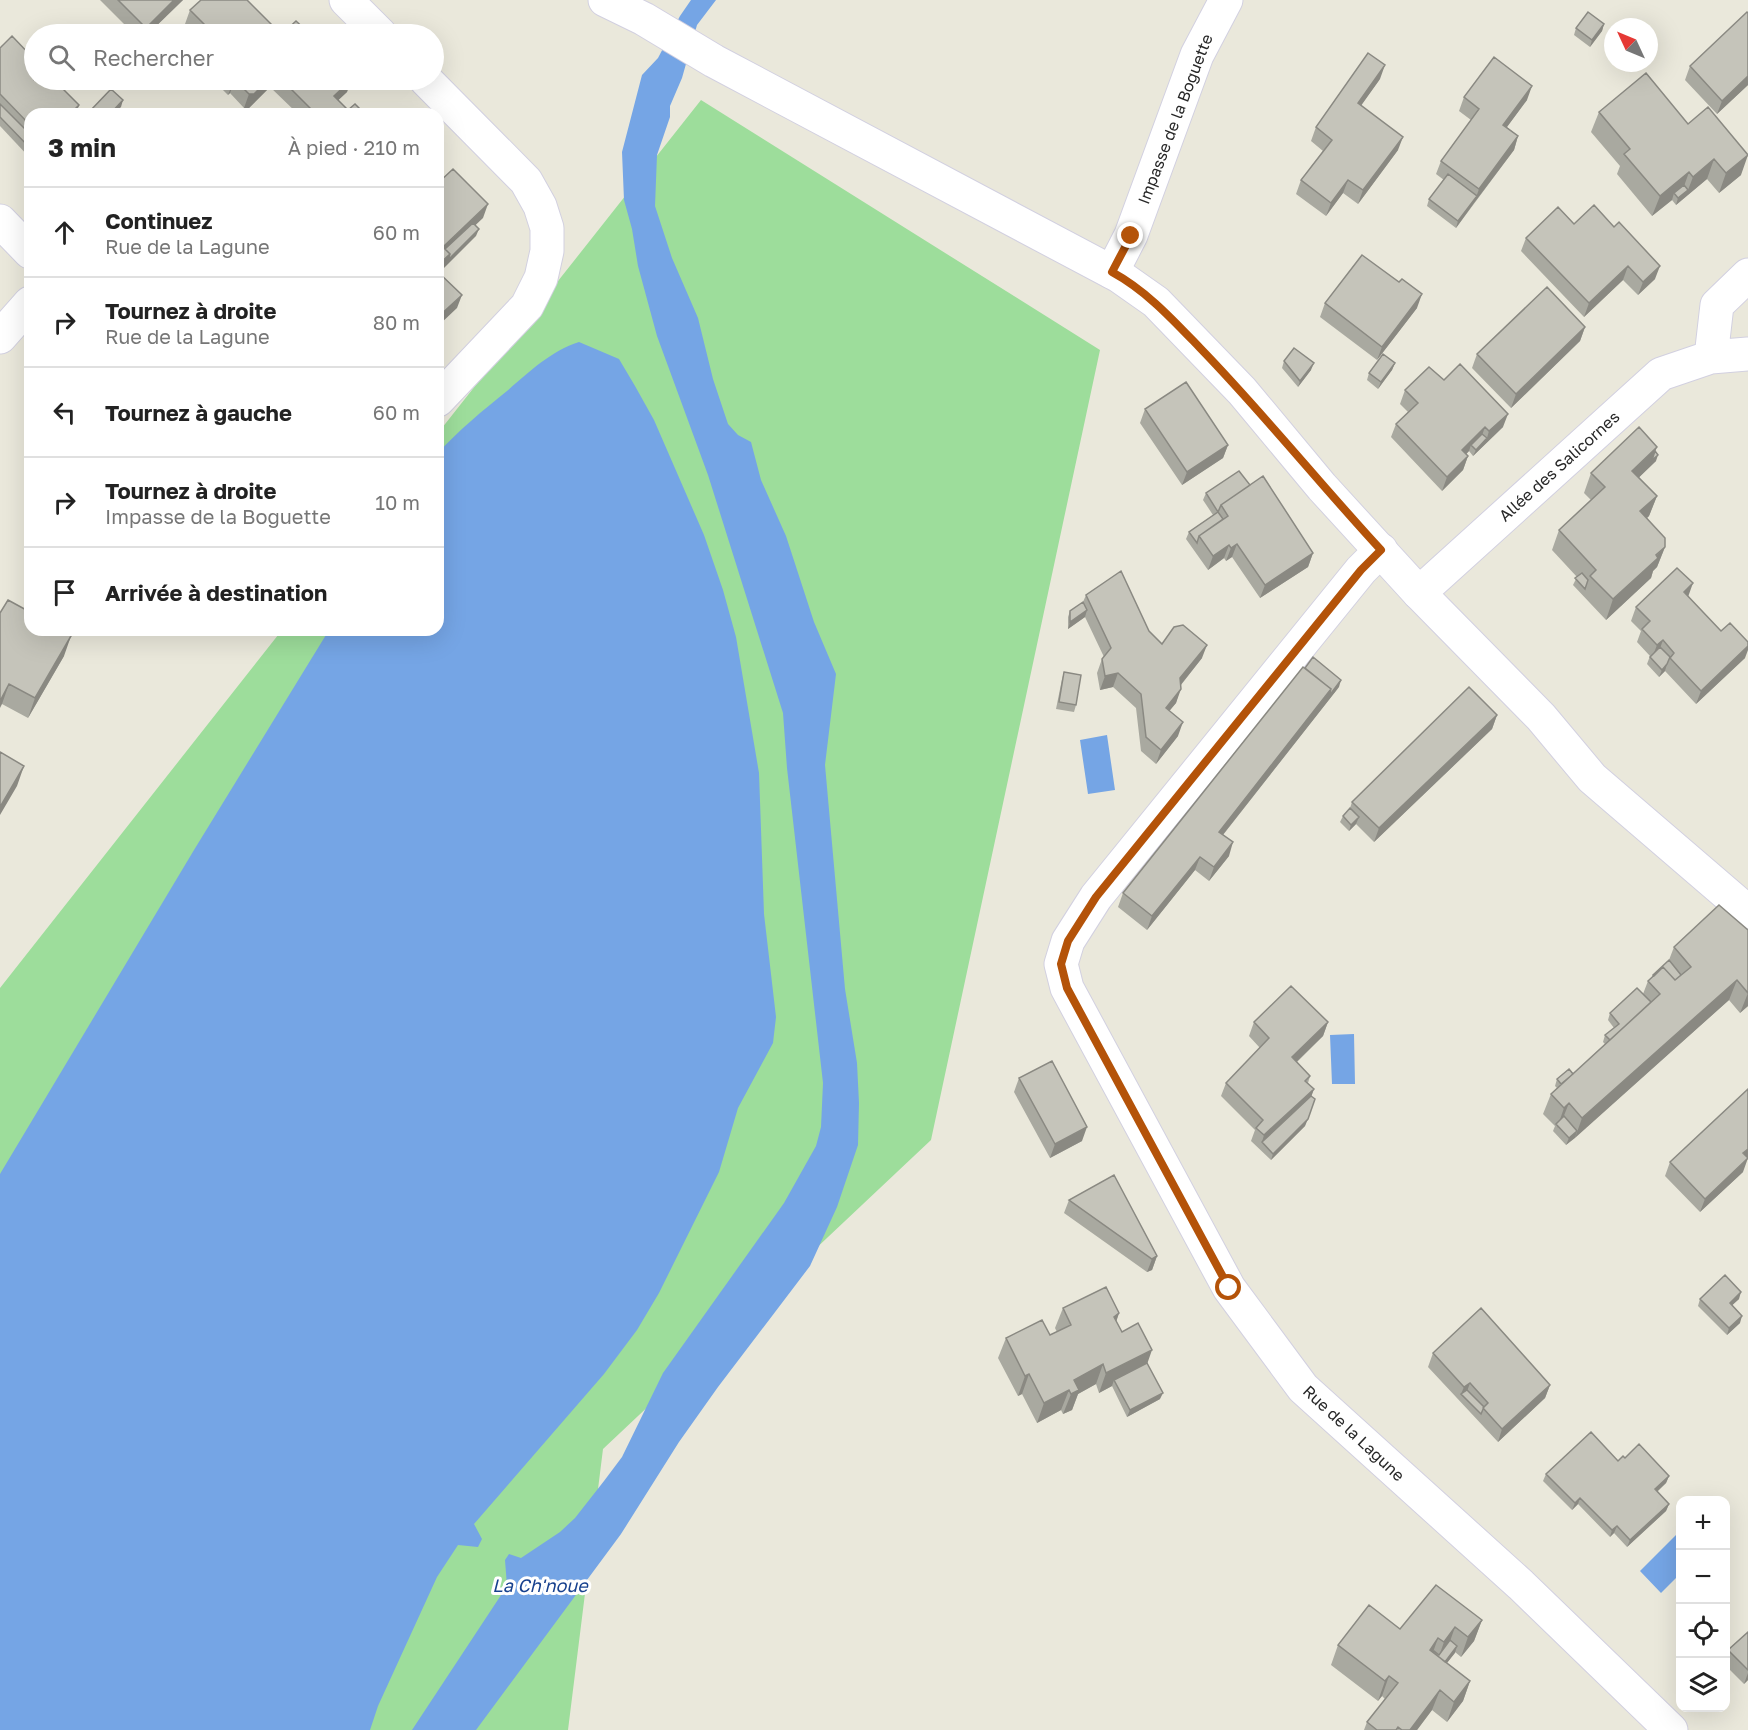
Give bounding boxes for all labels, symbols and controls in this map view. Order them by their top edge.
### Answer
north arrow [1604,18,1658,72]
search box [24,24,444,90]
street label: Impasse de la Boguette [1133,31,1217,207]
icon: search [45,41,78,74]
text: Rechercher [93,44,214,71]
text: 3 min [48,132,116,163]
text: À pied · 210 m [288,135,420,159]
text: Continuez [105,207,212,234]
icon: ahead [48,216,81,249]
text: 60 m [373,220,420,244]
route end [1117,222,1143,248]
text: Rue de la Lagune [105,234,270,258]
text: Tournez à droite [105,297,276,324]
icon: right [48,306,81,339]
text: 80 m [373,310,420,334]
text: Rue de la Lagune [105,324,270,348]
icon: left [48,396,81,429]
text: Tournez à gauche [105,399,292,426]
text: 60 m [373,400,420,424]
street label: Allée des Salicornes [1495,407,1623,525]
text: Tournez à droite [105,477,276,504]
icon: right [48,486,81,519]
text: 10 m [375,490,420,514]
text: Impasse de la Boguette [105,504,331,528]
icon: arrive [48,576,81,609]
text: Arrivée à destination [105,579,327,606]
route start [1215,1274,1241,1300]
street label: Rue de la Lagune [1299,1381,1409,1485]
map controls [1676,1496,1730,1712]
button: + [1676,1496,1730,1550]
button: − [1676,1550,1730,1604]
water label: La Ch'noue [492,1574,589,1596]
button: locate [1676,1604,1730,1658]
button: layers [1676,1658,1730,1712]

